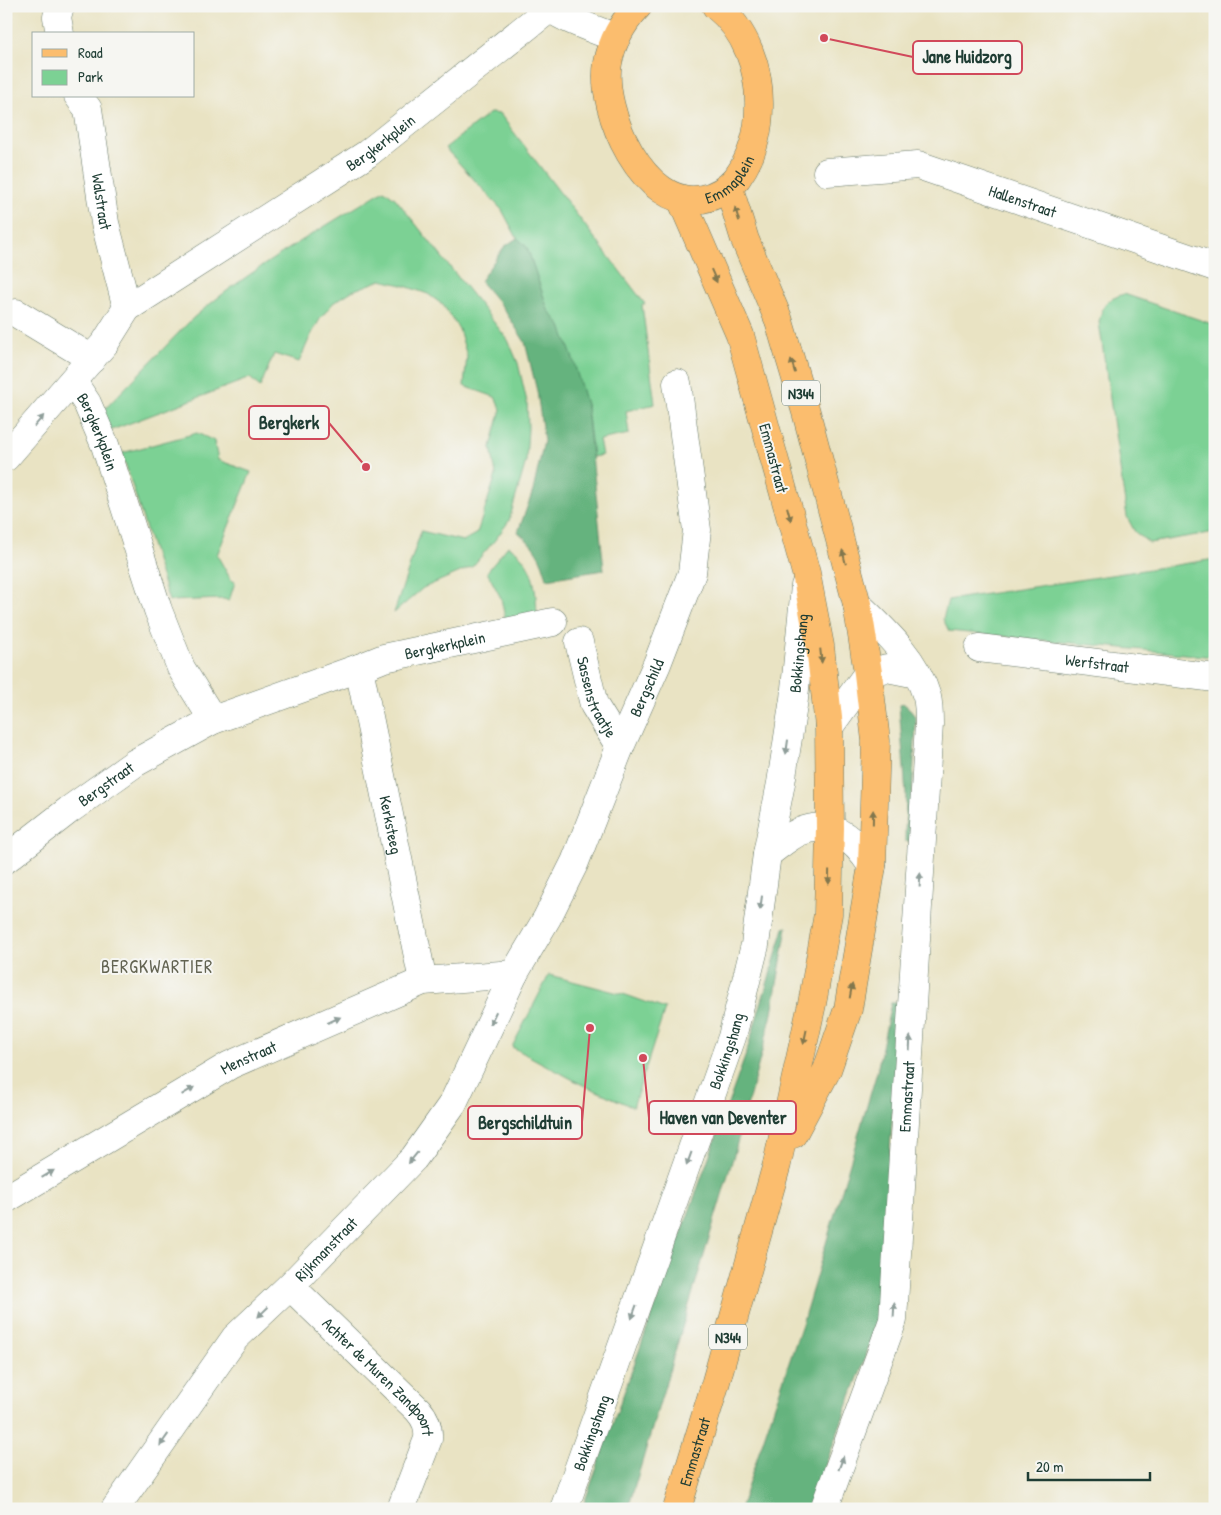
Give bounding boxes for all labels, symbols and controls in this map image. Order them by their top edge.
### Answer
legend [32,32,195,98]
callout: Jane Huidzorg [913,41,1022,74]
text: Road [78,42,103,63]
text: Jane Huidzorg [922,44,1012,70]
text: Park [78,66,103,87]
street label: Bergkerkplein [341,109,420,176]
street label: Emmaplein [702,151,759,209]
street label: Walstraat [87,172,117,233]
street label: Hallenstraat [986,179,1060,223]
one-way arrow [733,206,741,221]
one-way arrow [711,269,719,283]
one-way arrow [788,358,796,373]
road number: N344 [782,380,820,406]
street label: Bergkerkplein [72,388,123,473]
callout: Bergkerk [249,406,329,439]
text: Bergkerk [259,410,320,436]
one-way arrow [33,415,44,428]
street label: Emmastraat [754,421,794,496]
one-way arrow [785,506,793,521]
one-way arrow [839,549,847,564]
street label: Bokkingshang [784,613,813,694]
street label: Bergkerkplein [402,626,487,664]
one-way arrow [817,648,825,664]
street label: Werfstraat [1064,648,1131,678]
street label: Sassenstraatje [572,654,623,742]
street label: Bergschild [624,656,669,720]
one-way arrow [782,739,790,755]
street label: Bergstraat [73,756,139,811]
street label: Kerksteeg [374,794,408,856]
one-way arrow [869,809,877,825]
one-way arrow [825,869,833,885]
one-way arrow [916,872,924,888]
one-way arrow [756,895,764,911]
district label: BERGKWARTIER [101,954,213,979]
one-way arrow [847,983,855,999]
street label: Bokkingshang [703,1010,749,1092]
one-way arrow [489,1011,497,1025]
one-way arrow [327,1016,341,1024]
one-way arrow [800,1029,808,1045]
one-way arrow [906,1034,914,1050]
street label: Menstraat [216,1035,280,1079]
street label: Emmastraat [893,1060,920,1133]
one-way arrow [181,1086,194,1095]
callout: Haven van Deventer [649,1101,796,1134]
text: Haven van Deventer [659,1105,787,1130]
callout: Bergschildtuin [468,1106,582,1139]
text: Bergschildtuin [478,1110,572,1136]
one-way arrow [408,1152,419,1165]
one-way arrow [685,1152,692,1167]
one-way arrow [42,1169,55,1178]
street label: Rijkmanstraat [289,1212,362,1286]
one-way arrow [890,1301,898,1317]
one-way arrow [630,1305,637,1320]
one-way arrow [257,1306,269,1318]
street label: Achter de Muren Zandpoort [318,1312,439,1437]
road number: N344 [709,1324,747,1350]
street label: Bokkingshang [567,1392,615,1474]
street label: Emmastraat [674,1414,716,1489]
one-way arrow [159,1433,169,1447]
scale bar [1028,1450,1151,1482]
one-way arrow [837,1455,845,1470]
text: 20 m [1036,1456,1063,1477]

